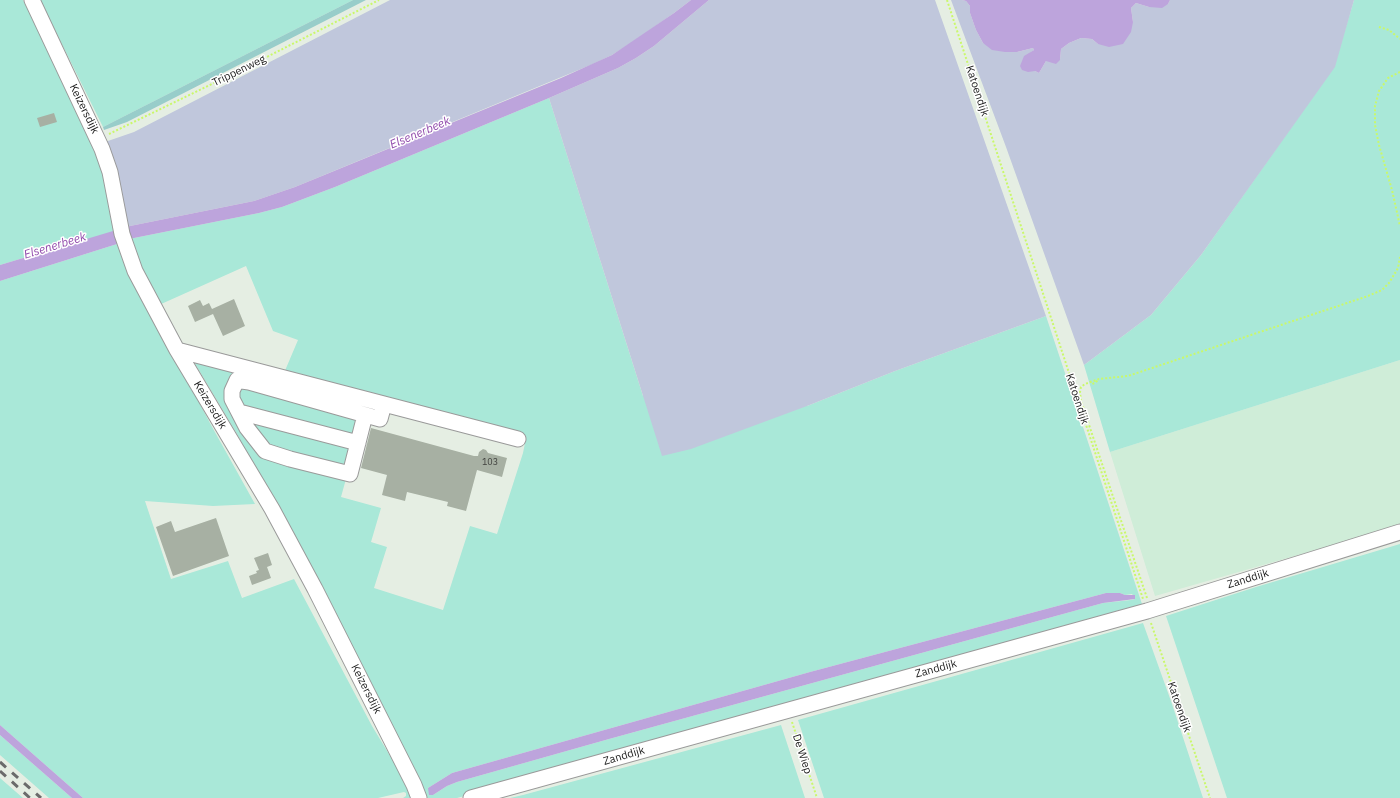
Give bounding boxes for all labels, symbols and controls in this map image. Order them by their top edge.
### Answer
street label: Trippenweg [210,52,268,90]
street label: Katoendijk [963,64,991,118]
street label: Keizersdijk [66,82,102,136]
water label: Elsenerbeek [388,114,452,152]
water label: Elsenerbeek [22,230,88,262]
street label: Katoendijk [1063,372,1091,426]
street label: Keizersdijk [191,379,229,431]
house number: 103 [482,457,498,467]
street label: Zanddijk [1226,566,1270,592]
street label: Zanddijk [914,657,958,681]
street label: Keizersdijk [348,662,384,716]
street label: Katoendijk [1164,680,1194,734]
street label: De Wiep [789,732,815,776]
street label: Zanddijk [602,744,646,768]

